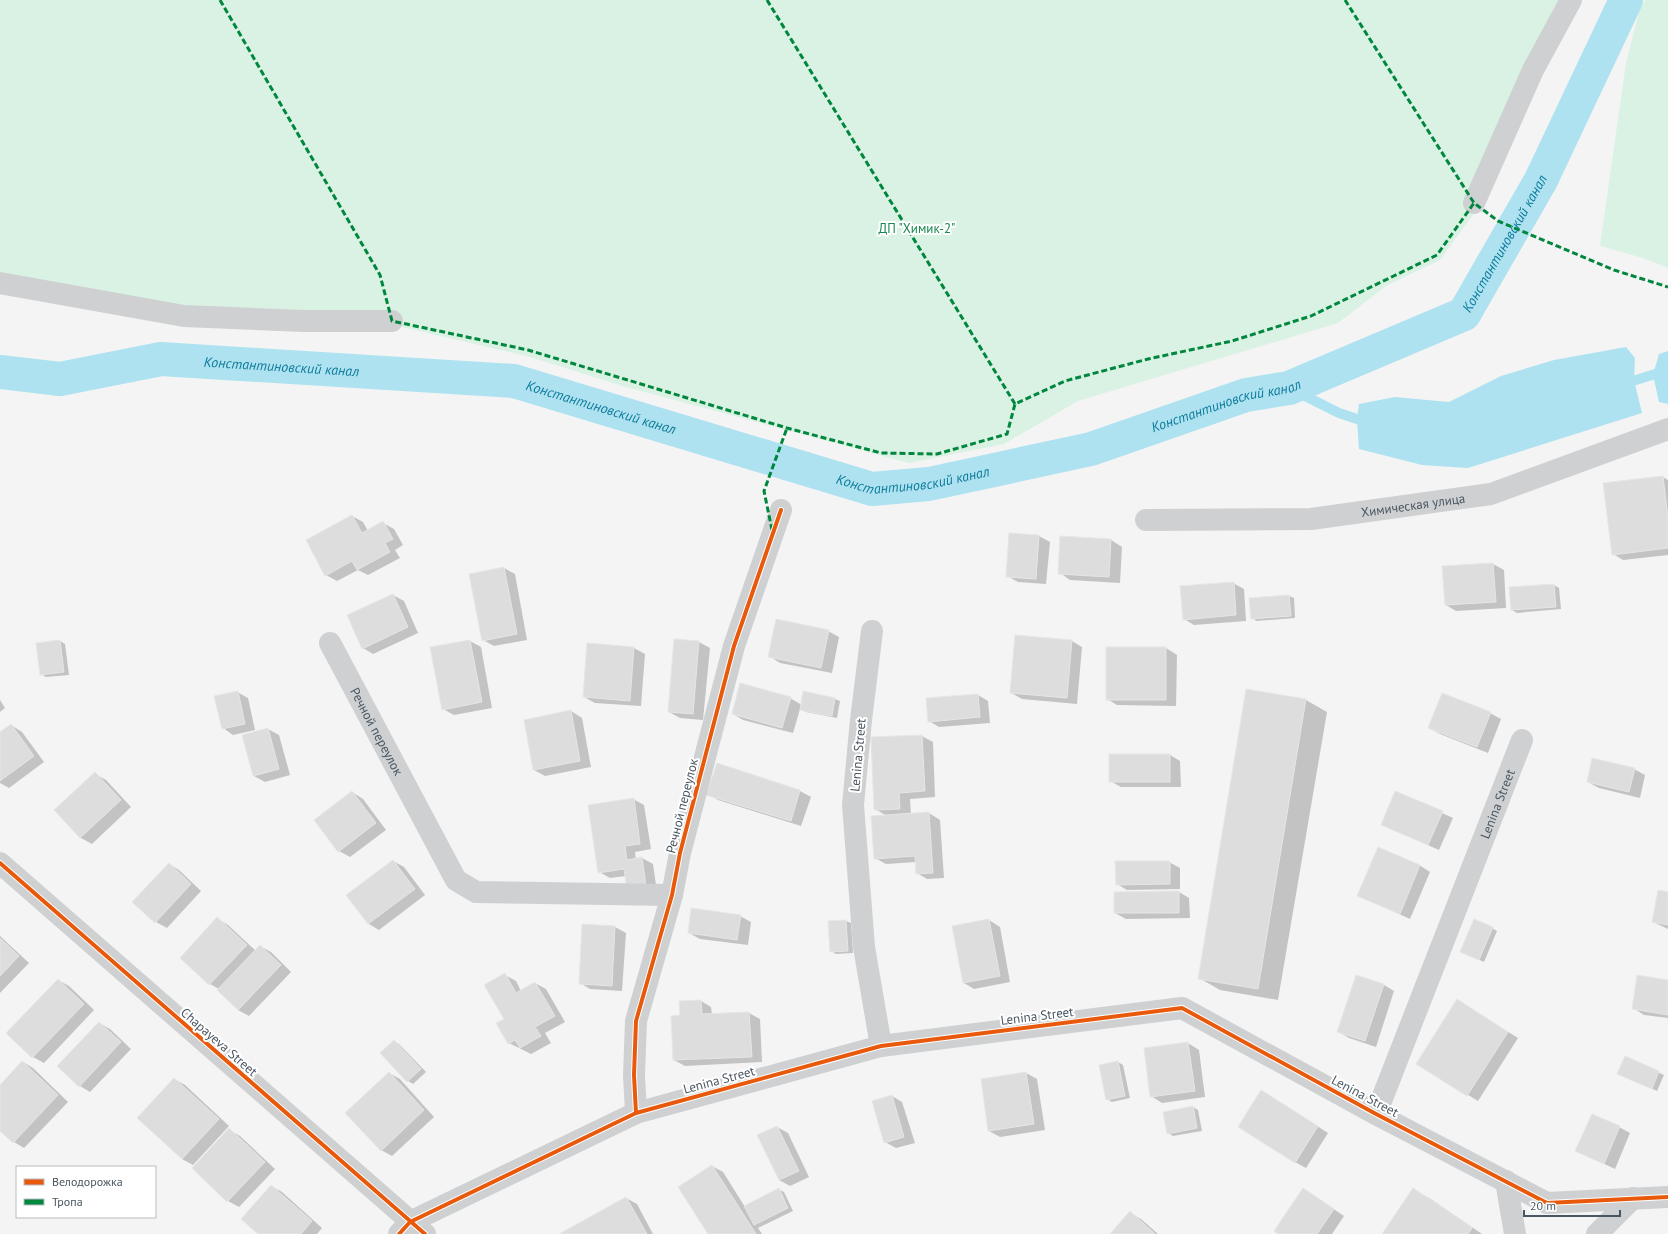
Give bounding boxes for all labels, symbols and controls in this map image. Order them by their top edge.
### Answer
water label: Константиновский канал [1458,172,1551,315]
park label: ДП "Химик-2" [879,220,955,237]
water label: Константиновский канал [203,353,360,380]
water label: Константиновский канал [1149,375,1304,436]
water label: Константиновский канал [524,376,678,438]
water label: Константиновский канал [834,462,991,498]
street label: Химическая улица [1360,489,1466,520]
street label: Речной переулок [347,684,408,779]
street label: Lenina Street [846,717,870,792]
street label: Речной переулок [662,756,702,855]
street label: Lenina Street [1476,766,1519,841]
street label: Lenina Street [1000,1003,1075,1029]
street label: Chapayeva Street [177,1004,261,1080]
street label: Lenina Street [681,1062,757,1098]
street label: Lenina Street [1329,1071,1402,1121]
legend [16,1166,156,1218]
text: Велодорожка [52,1174,123,1189]
scale bar [1524,1192,1620,1218]
text: Тропа [52,1194,83,1209]
text: 20 m [1530,1198,1556,1213]

